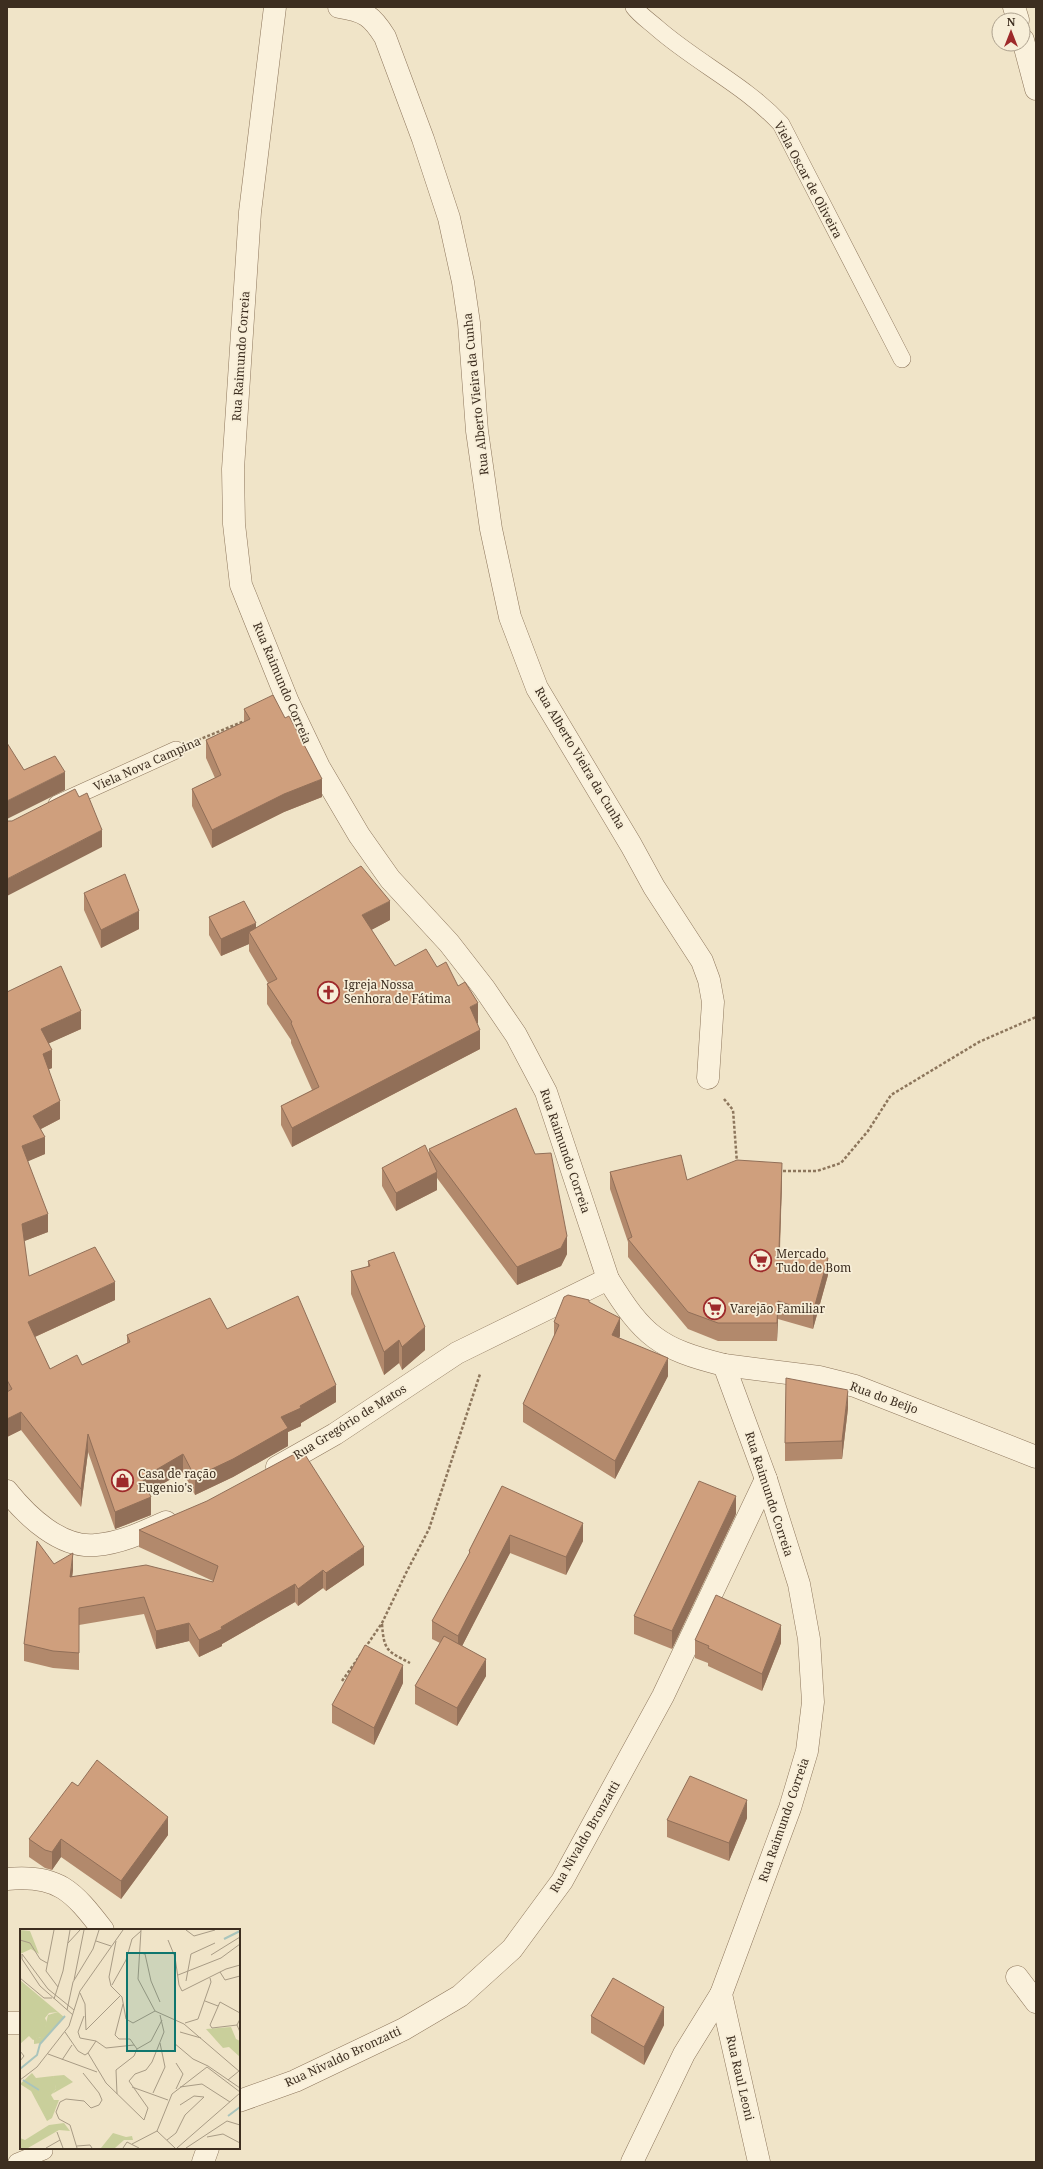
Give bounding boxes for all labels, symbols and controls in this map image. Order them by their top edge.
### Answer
north arrow [991,12,1031,52]
text: N [1007,14,1016,29]
street label: Viela Oscar de Oliveira [770,118,847,242]
street label: Rua Raimundo Correia [227,290,254,422]
street label: Rua Alberto Vieira da Cunha [458,312,492,476]
street label: Rua Raimundo Correia [249,619,316,746]
street label: Rua Alberto Vieira da Cunha [531,683,630,832]
street label: Viela Nova Campina [90,732,203,795]
place label: Igreja Nossa Senhora de Fátima [344,976,451,1007]
church icon: Igreja Nossa Senhora de Fátima [316,979,342,1005]
street label: Rua Raimundo Correia [536,1086,595,1216]
place label: Mercado Tudo de Bom [776,1245,851,1276]
supermarket icon: Mercado Tudo de Bom [747,1248,773,1274]
supermarket icon: Varejão Familiar [702,1296,728,1322]
place label: Varejão Familiar [730,1300,825,1317]
street label: Rua do Beijo [848,1377,921,1418]
street label: Rua Gregório de Matos [290,1380,410,1463]
street label: Rua Raimundo Correia [741,1429,798,1559]
place label: Casa de ração Eugenio's [138,1465,216,1496]
shop icon: Casa de ração Eugenio's [110,1468,136,1494]
street label: Rua Raimundo Correia [754,1755,813,1884]
street label: Rua Nivaldo Bronzatti [546,1778,624,1896]
inset map [20,1929,240,2149]
street label: Rua Nivaldo Bronzatti [282,2022,404,2091]
street label: Rua Raul Leoni [722,2034,759,2122]

